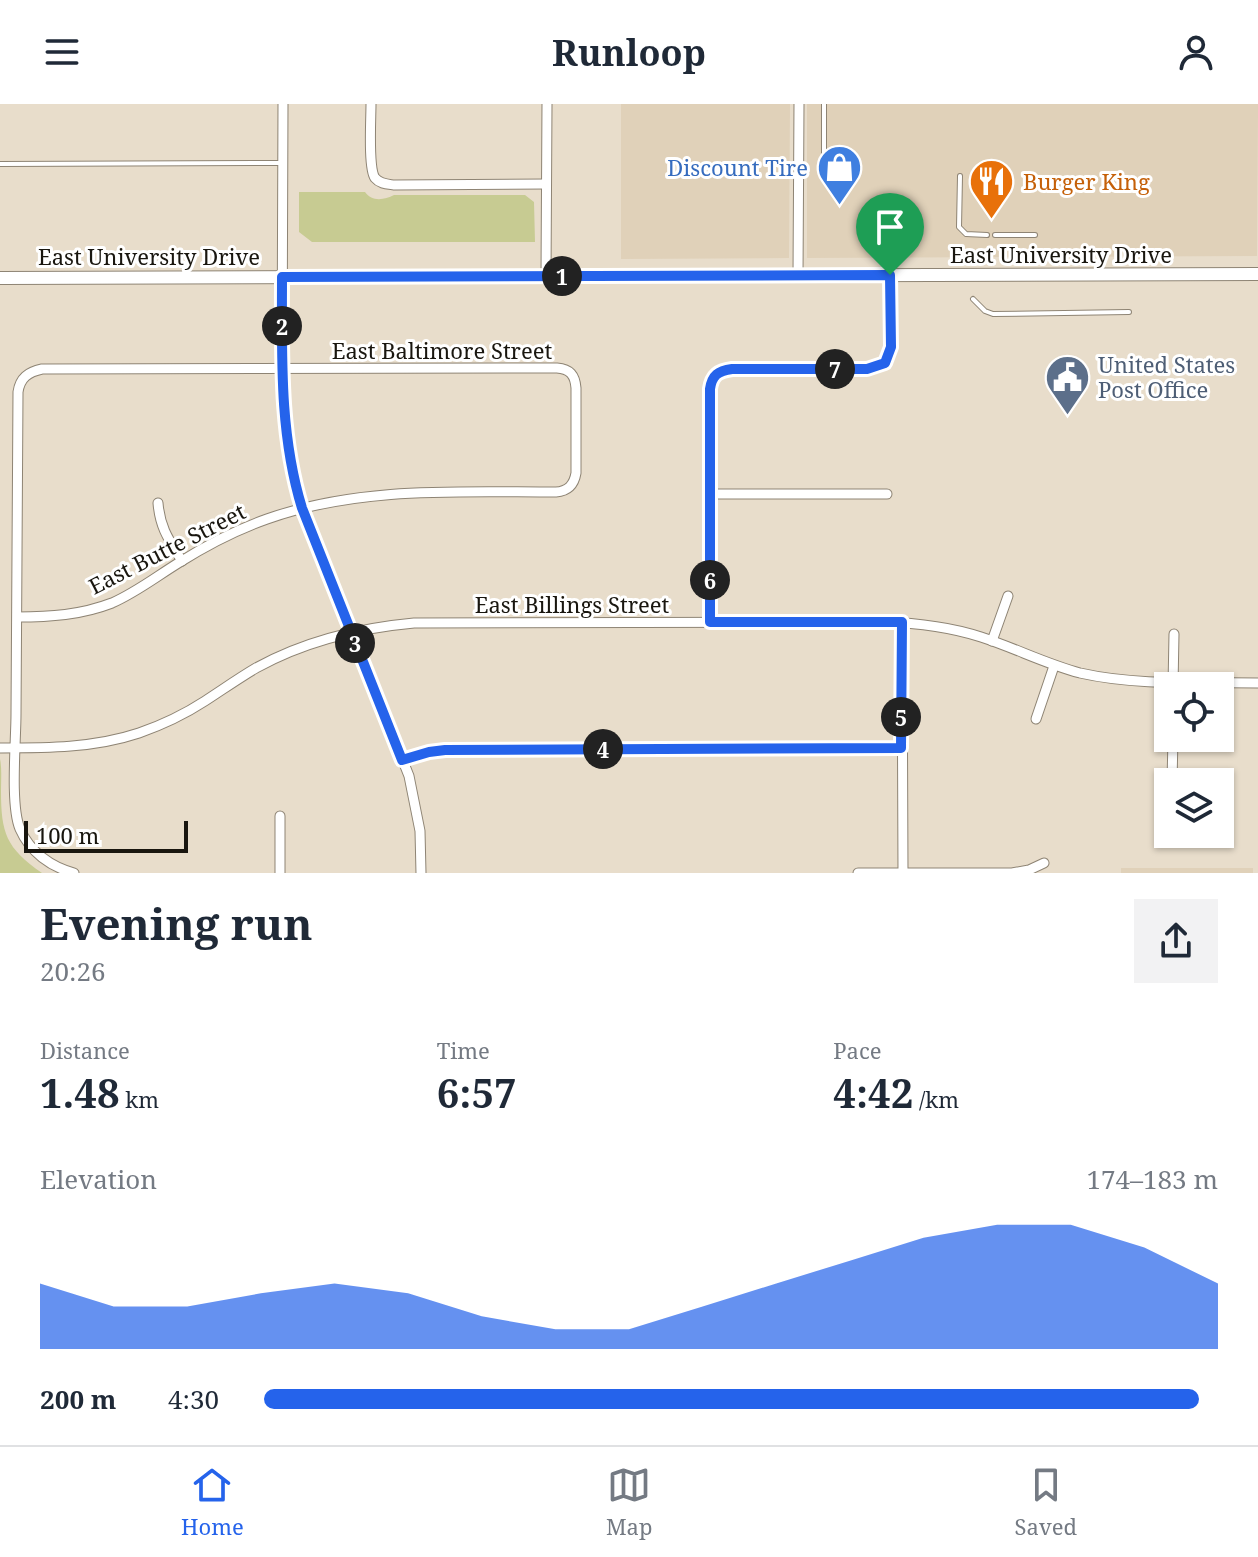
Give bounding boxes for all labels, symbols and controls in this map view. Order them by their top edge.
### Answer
text: Runloop [552,28,706,77]
icon: menu [40,30,84,74]
icon: person [1174,30,1218,74]
shop icon: Discount Tire [815,144,863,207]
place label: Discount Tire [667,152,808,182]
restaurant icon: Burger King [968,158,1016,221]
place label: Burger King [1023,166,1150,196]
pin [856,193,924,275]
icon: arrive [868,205,912,249]
street label: East University Drive [950,239,1172,269]
street label: East University Drive [38,241,260,271]
pin: 1 [542,256,582,296]
text: 1 [556,261,568,291]
pin: 2 [262,306,302,346]
text: 2 [276,311,288,341]
street label: East Baltimore Street [332,335,553,365]
pin: 7 [815,349,855,389]
place label: United States Post Office [1098,349,1235,404]
text: 7 [829,354,841,384]
public building icon: United States Post Office [1043,354,1091,417]
street label: East Butte Street [83,496,250,601]
pin: 6 [690,560,730,600]
text: 6 [704,565,716,595]
street label: East Billings Street [475,589,670,619]
pin: 3 [335,623,375,663]
text: 3 [349,628,361,658]
map controls [1154,672,1234,848]
button: locate [1154,672,1234,752]
pin: 5 [881,697,921,737]
text: 5 [895,702,907,732]
pin: 4 [583,729,623,769]
text: 4 [597,734,609,764]
button: layers [1154,768,1234,848]
scale bar [24,817,188,853]
text: 100 m [36,820,99,850]
text: Evening run [40,893,313,953]
button: share [1134,899,1218,983]
text: 20:26 [40,953,106,989]
text: Distance [40,1035,130,1065]
text: Time [437,1035,490,1065]
text: Pace [833,1035,882,1065]
text: 1.48 [40,1065,120,1120]
text: 6:57 [437,1065,517,1120]
text: 4:42 [833,1065,913,1120]
text: km [120,1084,159,1114]
text: /km [913,1084,959,1114]
text: Elevation [40,1161,157,1197]
text: 174–183 m [1086,1161,1218,1197]
text: 200 m [40,1381,116,1417]
text: 4:30 [168,1381,219,1417]
tab: Home [181,1463,244,1541]
tab: Map [606,1463,652,1541]
tab: Saved [1015,1463,1077,1541]

